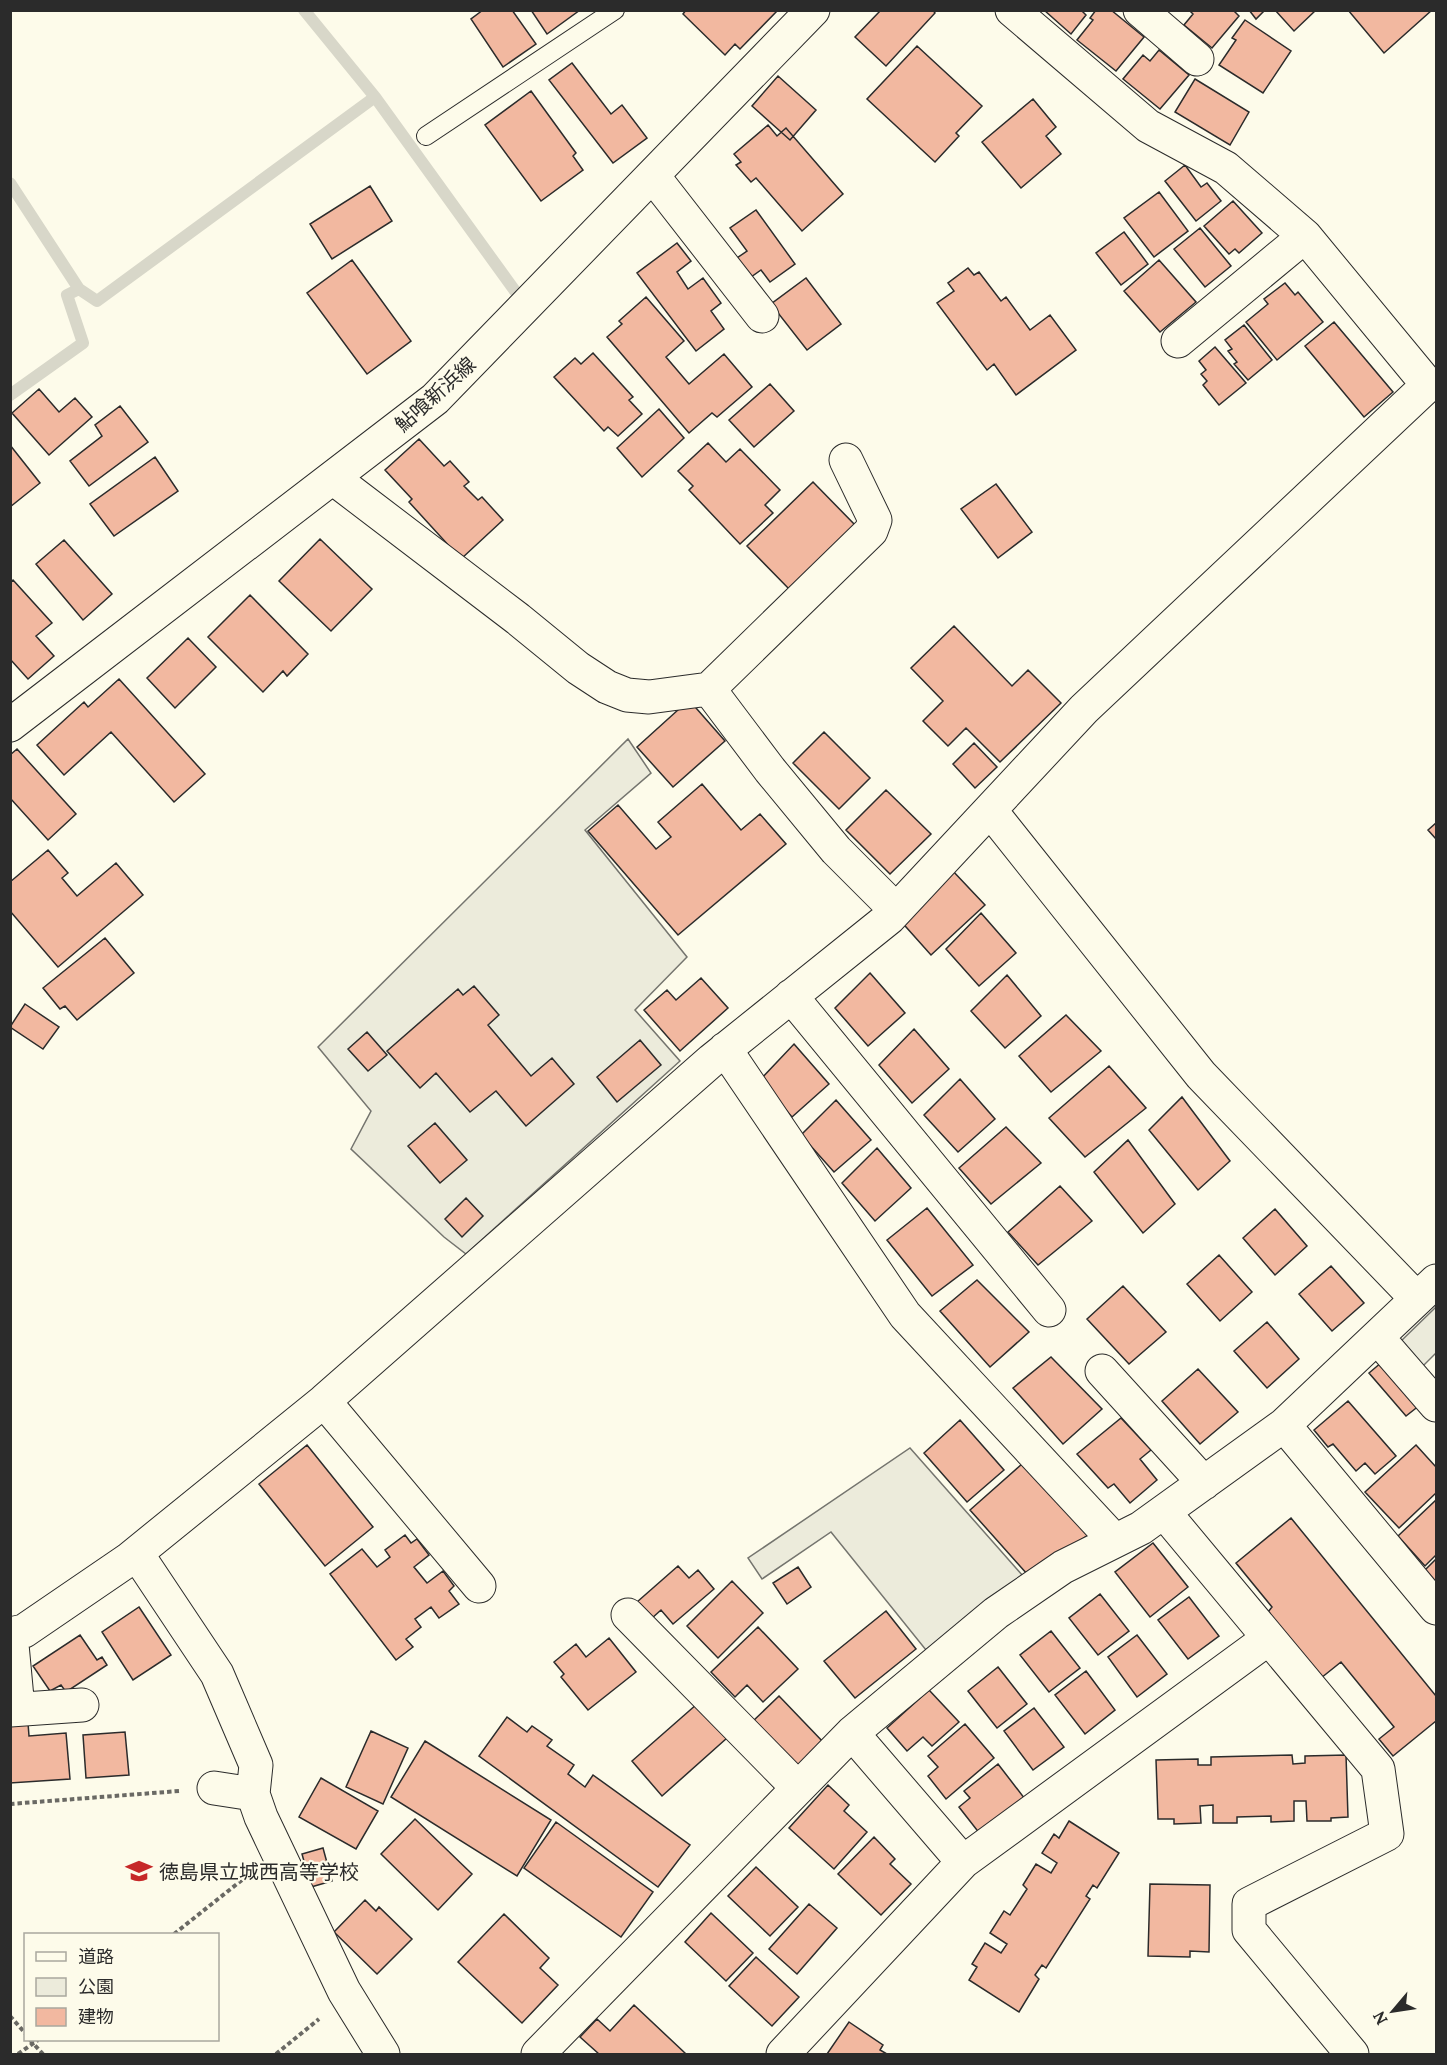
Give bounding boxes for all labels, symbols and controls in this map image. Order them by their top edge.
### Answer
street label: 鮎喰新浜線 [389,351,481,437]
school or university icon: 徳島県立城西高等学校 [124,1856,154,1886]
place label: 徳島県立城西高等学校 [159,1859,359,1884]
legend [24,1933,219,2041]
text: 道路 [78,1945,114,1968]
text: 公園 [78,1975,114,1998]
north arrow [1363,1981,1423,2041]
text: 建物 [78,2005,114,2028]
text: N [1368,2008,1392,2029]

